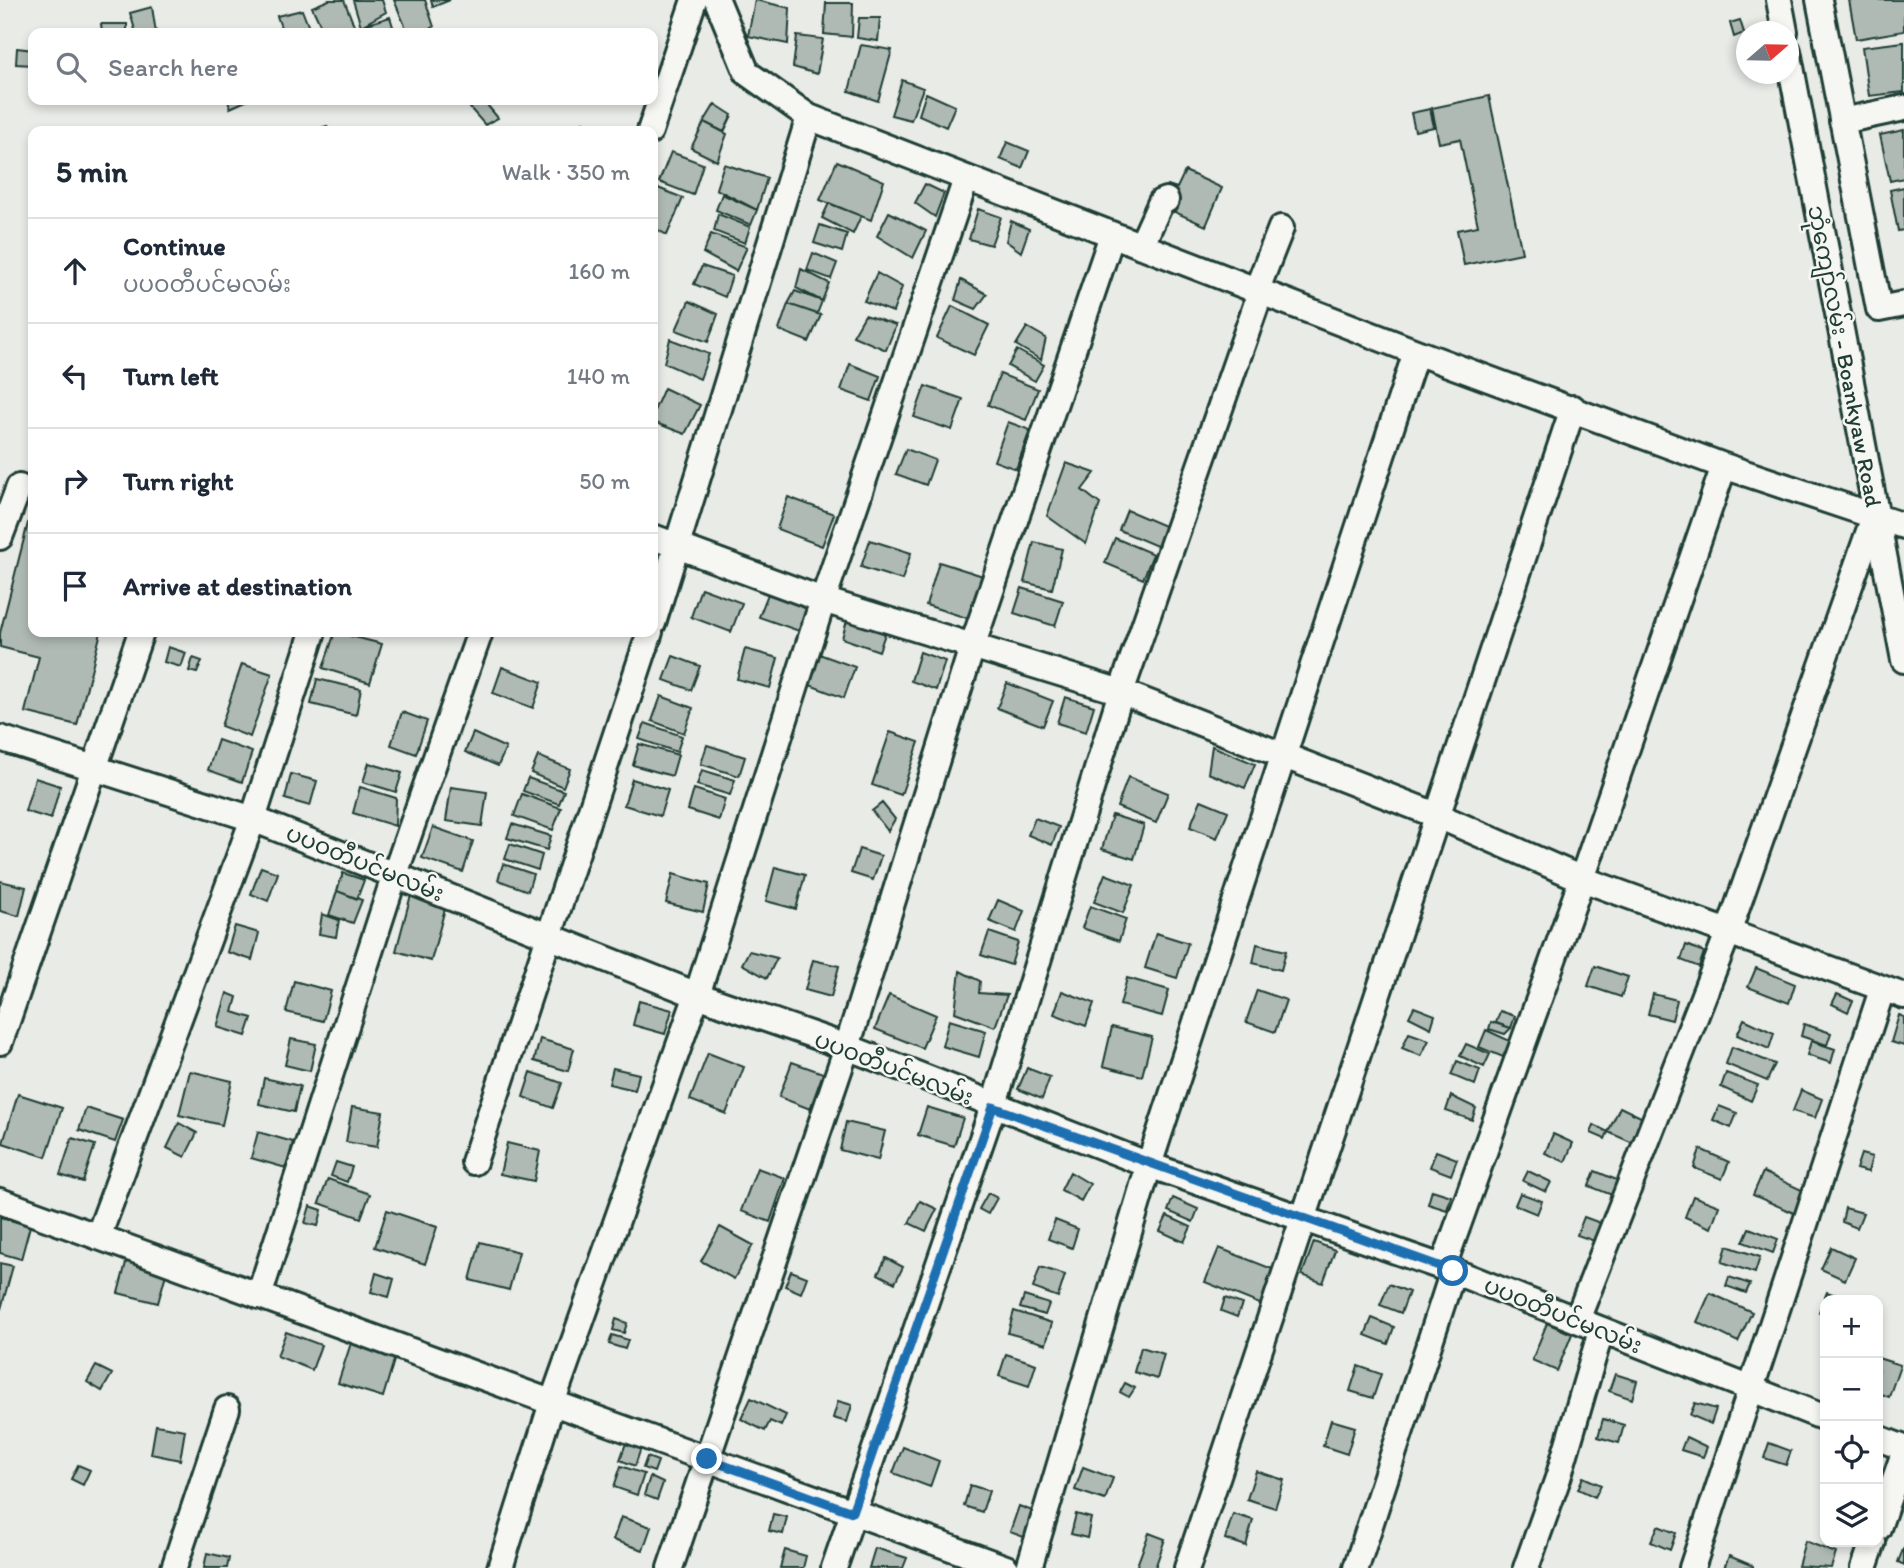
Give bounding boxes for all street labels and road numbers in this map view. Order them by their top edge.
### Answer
street label: ဘုံကျော်လမ်း - Boankyaw Road [1797,202,1890,510]
street label: ပပဝတီပင်မလမ်း [282,817,449,907]
street label: ပပဝတီပင်မလမ်း [811,1023,978,1111]
street label: ပပဝတီပင်မလမ်း [1480,1269,1647,1359]

